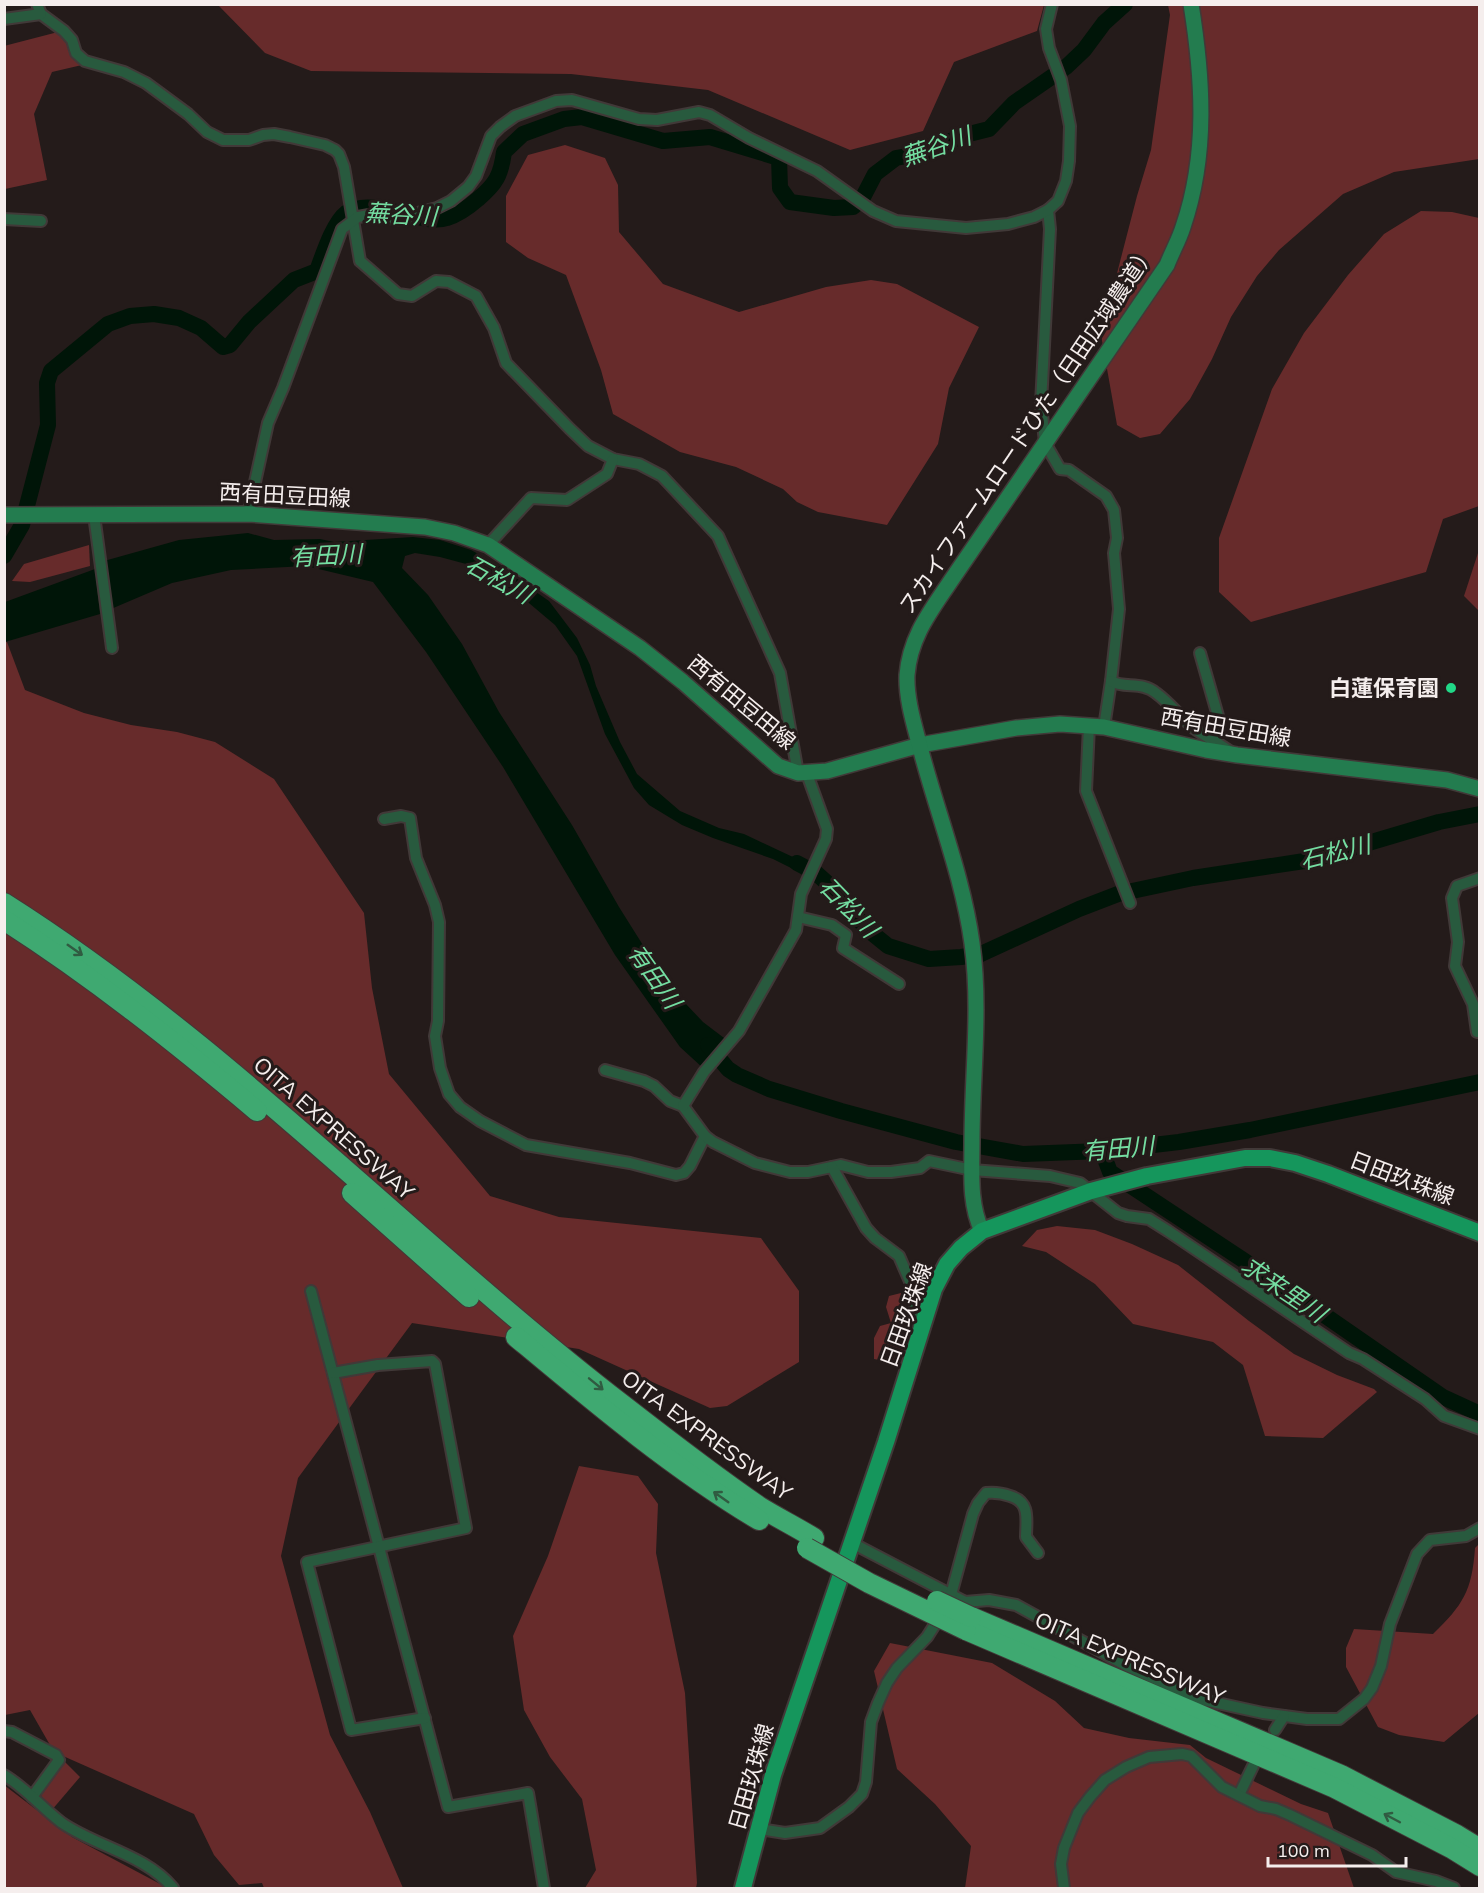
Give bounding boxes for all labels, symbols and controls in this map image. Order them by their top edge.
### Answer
water label: 蕪谷川 [897,119,978,172]
water label: 蕪谷川 [364,197,441,231]
street label: スカイファームロードひた（日田広域農道） [893,239,1161,619]
street label: 西有田豆田線 [218,478,352,512]
water label: 有田川 [289,538,366,572]
water label: 石松川 [460,548,540,611]
street label: 西有田豆田線 [682,649,802,755]
place label: 白蓮保育園 [1329,674,1439,702]
marker: 白蓮保育園 [1444,681,1458,695]
street label: 西有田豆田線 [1159,702,1293,752]
water label: 石松川 [1296,828,1376,875]
water label: 石松川 [813,871,887,945]
water label: 有田川 [622,938,690,1017]
one-way arrow [66,945,83,957]
street label: OITA EXPRESSWAY [248,1050,421,1206]
water label: 有田川 [1081,1130,1158,1166]
street label: 日田玖珠線 [1346,1145,1458,1211]
water label: 求来里川 [1236,1250,1335,1330]
street label: 日田玖珠線 [874,1259,938,1371]
street label: OITA EXPRESSWAY [616,1364,798,1507]
one-way arrow [588,1378,604,1391]
one-way arrow [714,1491,730,1503]
street label: OITA EXPRESSWAY [1031,1605,1230,1711]
street label: 日田玖珠線 [722,1720,780,1834]
one-way arrow [1383,1811,1401,1823]
scale bar [1268,1830,1406,1868]
text: 100 m [1277,1839,1330,1862]

